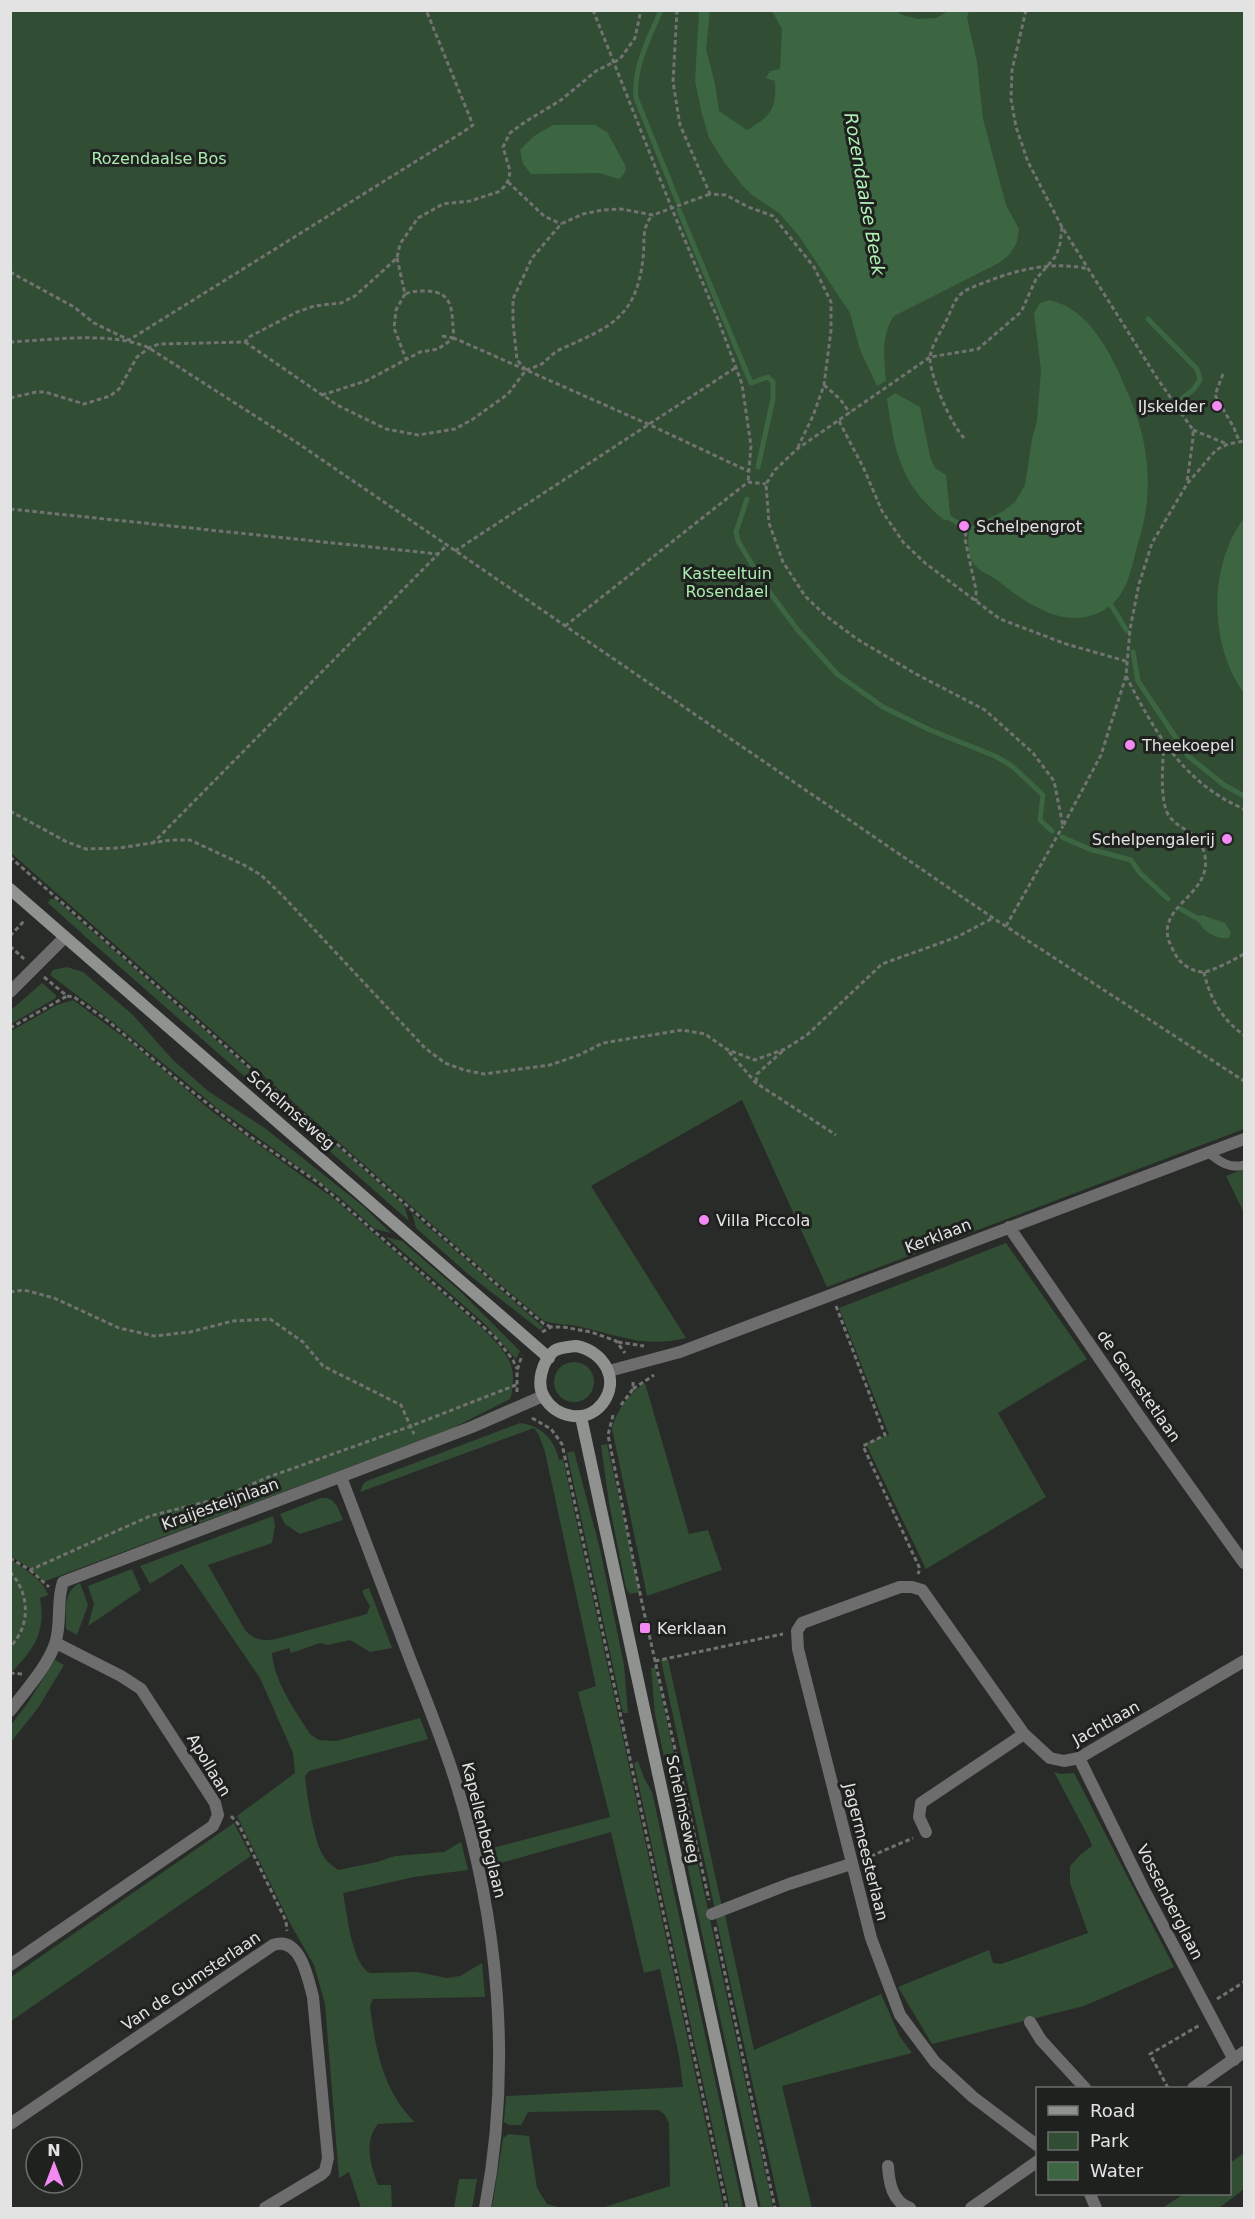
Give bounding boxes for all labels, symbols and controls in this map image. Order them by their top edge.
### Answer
water label: Rozendaalse Beek [840,111,890,279]
park label: Rozendaalse Bos [91,149,227,168]
place label: IJskelder [1138,397,1205,416]
marker: IJskelder [1210,399,1224,413]
place label: Schelpengrot [976,517,1082,536]
marker: Schelpengrot [957,519,971,533]
park label: Kasteeltuin Rosendael [682,564,772,601]
place label: Theekoepel [1141,736,1234,755]
marker: Theekoepel [1123,738,1137,752]
place label: Schelpengalerij [1092,830,1215,849]
marker: Schelpengalerij [1220,832,1234,846]
street label: Schelmseweg [243,1067,339,1153]
place label: Villa Piccola [716,1211,810,1230]
marker: Villa Piccola [697,1213,711,1227]
street label: Kerklaan [902,1215,974,1257]
street label: de Genestetlaan [1093,1326,1185,1446]
street label: Kraijesteijnlaan [159,1474,281,1534]
place label: Kerklaan [657,1619,727,1638]
marker: Kerklaan [638,1621,652,1635]
street label: Jachtlaan [1068,1697,1143,1750]
street label: Apollaan [183,1730,235,1800]
street label: Schelmseweg [662,1753,704,1865]
street label: Kapellenberglaan [458,1760,510,1900]
street label: Jagermeesterlaan [839,1780,892,1923]
street label: Vossenberglaan [1133,1841,1207,1963]
street label: Van de Gumsterlaan [118,1928,264,2034]
legend [1036,2087,1231,2195]
text: Road [1090,2100,1135,2121]
text: Park [1090,2130,1129,2151]
north arrow [24,2135,84,2195]
text: N [47,2141,61,2160]
text: Water [1090,2160,1144,2181]

